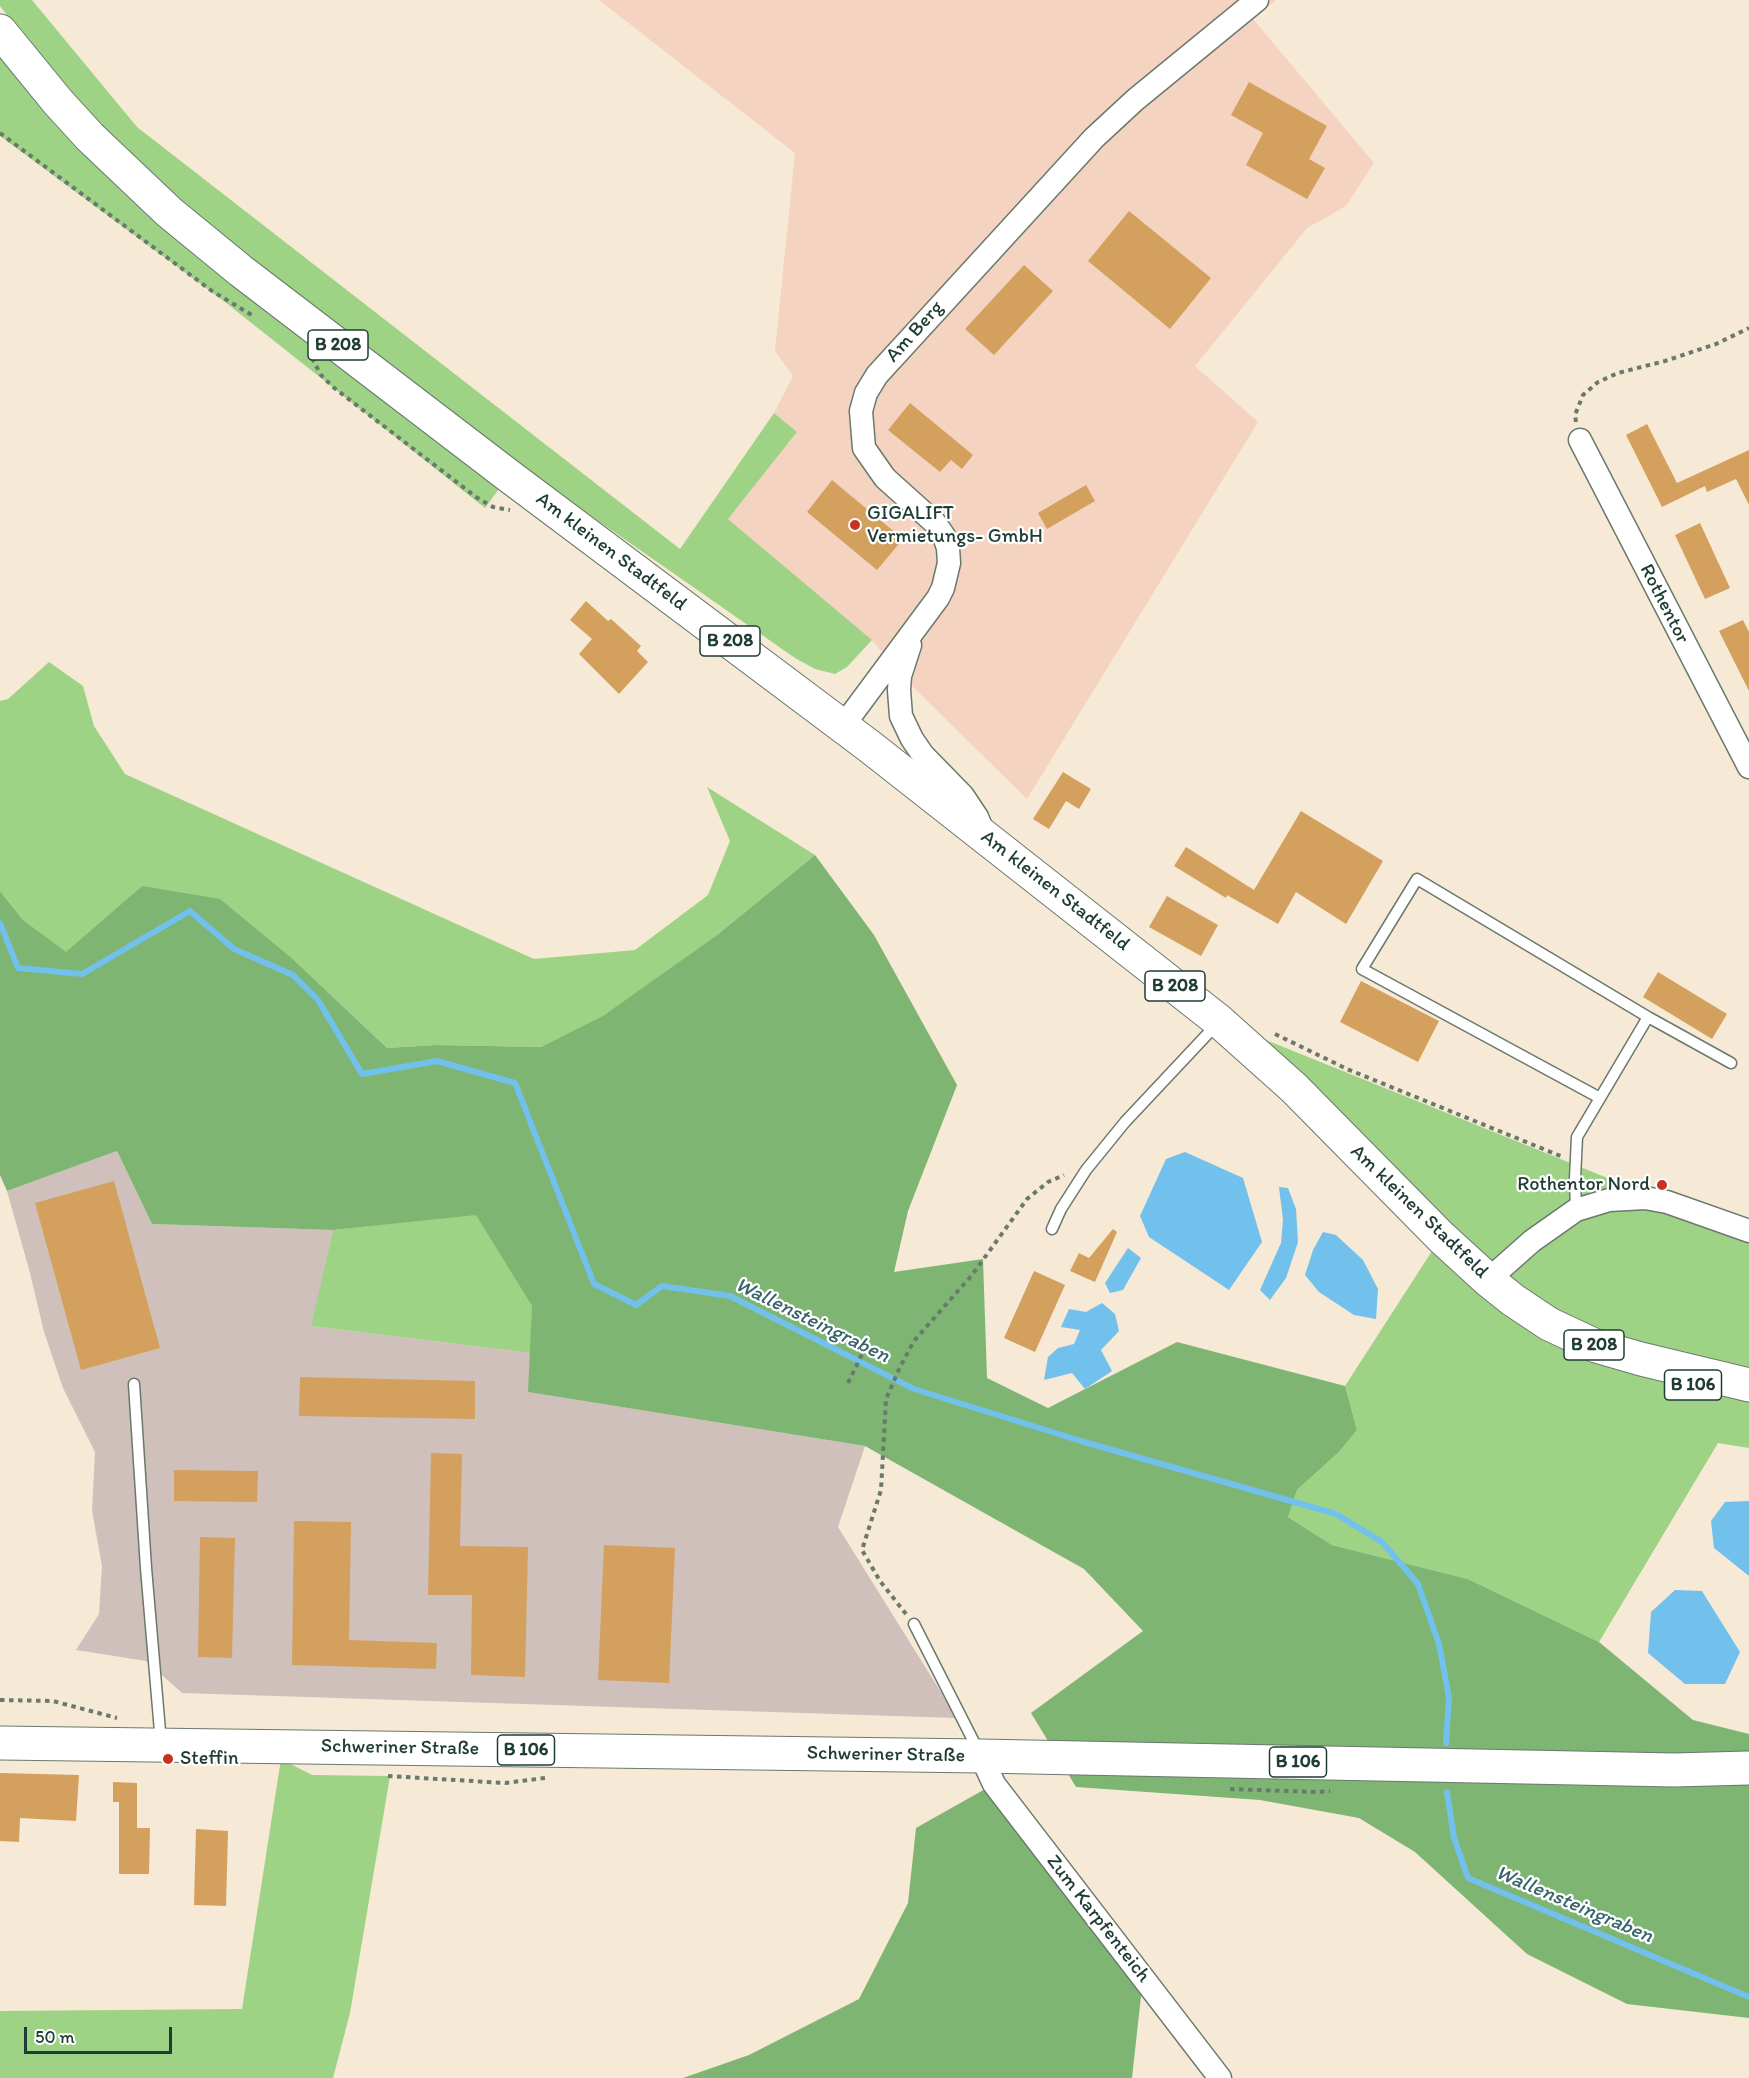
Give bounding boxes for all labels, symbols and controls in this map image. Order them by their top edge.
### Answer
street label: Am Berg [881,296,949,368]
road number: B 208 [308,330,368,360]
street label: Am kleinen Stadtfeld [531,487,691,617]
place label: GIGALIFT Vermietungs- GmbH [867,502,1043,549]
marker: GIGALIFT Vermietungs- GmbH [848,518,862,532]
street label: Rothentor [1634,560,1694,648]
road number: B 208 [700,626,760,656]
street label: Am kleinen Stadtfeld [976,825,1134,957]
road number: B 208 [1145,971,1205,1001]
street label: Am kleinen Stadtfeld [1345,1140,1493,1284]
place label: Rothentor Nord [1517,1173,1650,1197]
marker: Rothentor Nord [1655,1178,1669,1192]
water label: Wallensteingraben [731,1273,893,1369]
road number: B 208 [1564,1330,1624,1360]
road number: B 106 [1664,1370,1722,1400]
street label: Schweriner Straße [321,1735,479,1761]
road number: B 106 [498,1735,554,1765]
street label: Schweriner Straße [807,1742,965,1768]
place label: Steffin [180,1747,239,1771]
road number: B 106 [1270,1747,1326,1777]
marker: Steffin [161,1752,175,1766]
street label: Zum Karpfenteich [1041,1850,1155,1988]
water label: Wallensteingraben [1492,1860,1656,1950]
scale bar [27,2015,176,2053]
text: 50 m [35,2026,75,2048]

